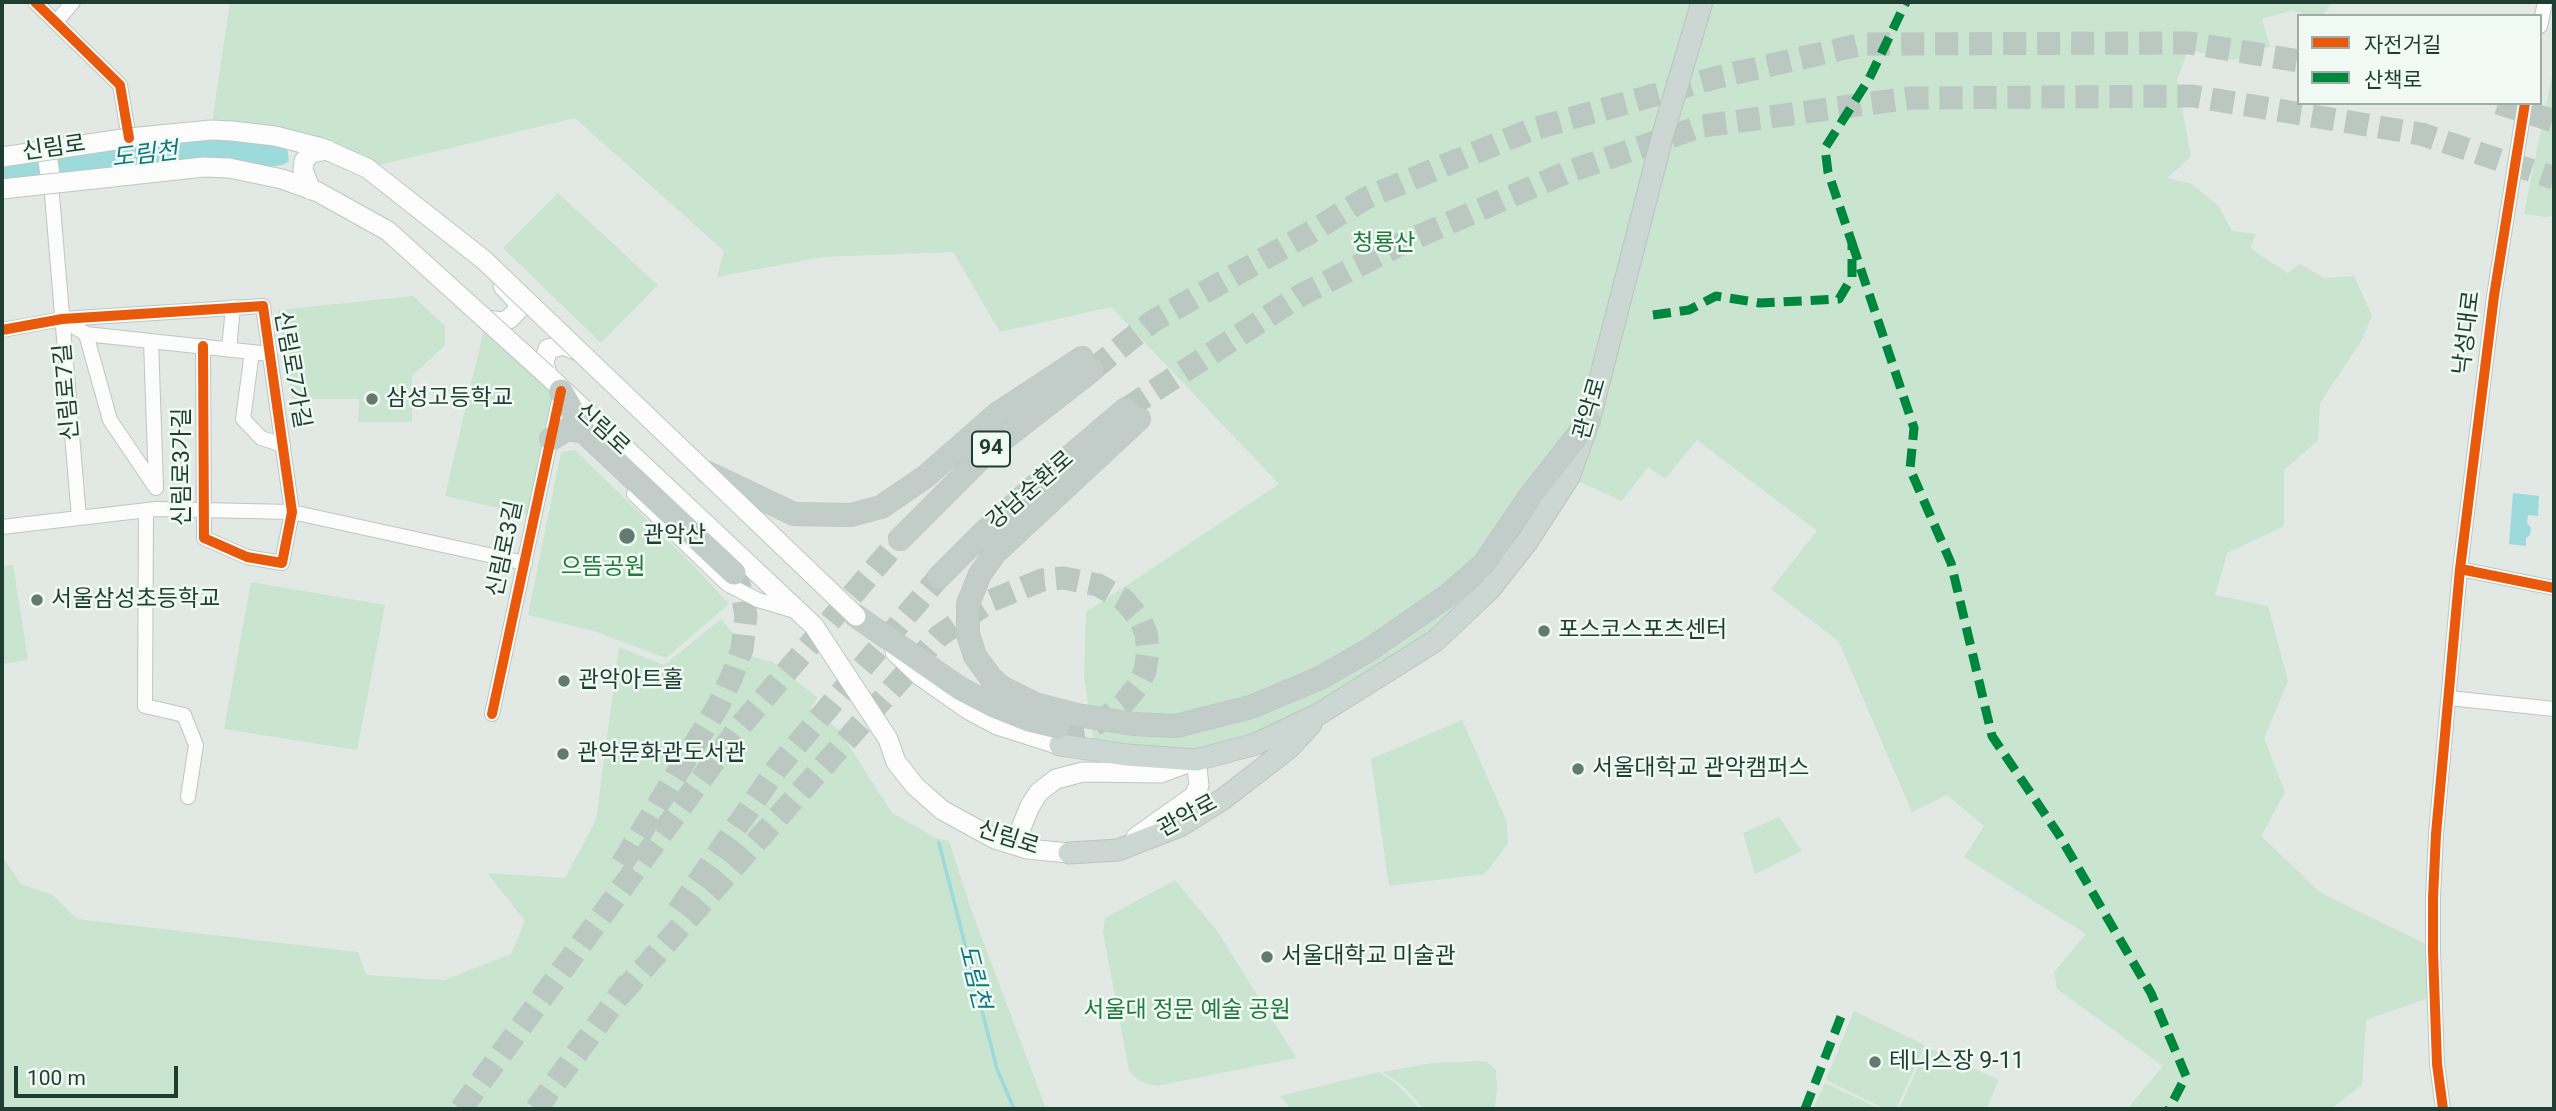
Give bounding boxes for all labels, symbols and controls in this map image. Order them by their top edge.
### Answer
legend [2297,14,2542,105]
text: 자전거길 [2364,33,2441,57]
text: 산책로 [2364,68,2422,92]
street label: 신림로 [21,131,87,167]
water label: 도림천 [110,138,180,174]
park label: 청룡산 [1352,230,1416,258]
street label: 낙성대로 [2449,289,2487,377]
street label: 신림로7가길 [267,309,315,431]
street label: 신림로7길 [50,342,86,442]
street label: 관악로 [1569,375,1613,443]
place label: 삼성고등학교 [386,385,513,413]
marker: 삼성고등학교 [364,391,380,407]
street label: 신림로 [569,398,635,462]
street label: 신림로3가길 [169,408,197,526]
road number: 94 [972,432,1010,466]
street label: 강남순환로 [982,446,1080,536]
street label: 신림로3길 [482,498,530,600]
place label: 관악산 [643,522,706,550]
marker: 관악산 [617,526,637,546]
park label: 으뜸공원 [561,554,645,582]
place label: 서울삼성초등학교 [51,586,220,614]
marker: 서울삼성초등학교 [29,592,45,608]
place label: 포스코스포츠센터 [1558,617,1727,645]
marker: 포스코스포츠센터 [1536,623,1552,639]
place label: 관악아트홀 [578,667,684,695]
marker: 관악아트홀 [556,673,572,689]
place label: 관악문화관도서관 [577,740,746,768]
marker: 관악문화관도서관 [555,746,571,762]
place label: 서울대학교 관악캠퍼스 [1592,755,1809,783]
marker: 서울대학교 관악캠퍼스 [1570,761,1586,777]
street label: 관악로 [1153,790,1223,844]
street label: 신림로 [974,816,1042,862]
water label: 도림천 [951,941,995,1013]
place label: 서울대학교 미술관 [1281,943,1456,971]
marker: 서울대학교 미술관 [1259,949,1275,965]
park label: 서울대 정문 예술 공원 [1083,997,1291,1025]
place label: 테니스장 9-11 [1889,1048,2024,1076]
scale bar [18,1052,182,1096]
marker: 테니스장 9-11 [1867,1054,1883,1070]
text: 100 m [27,1066,86,1090]

